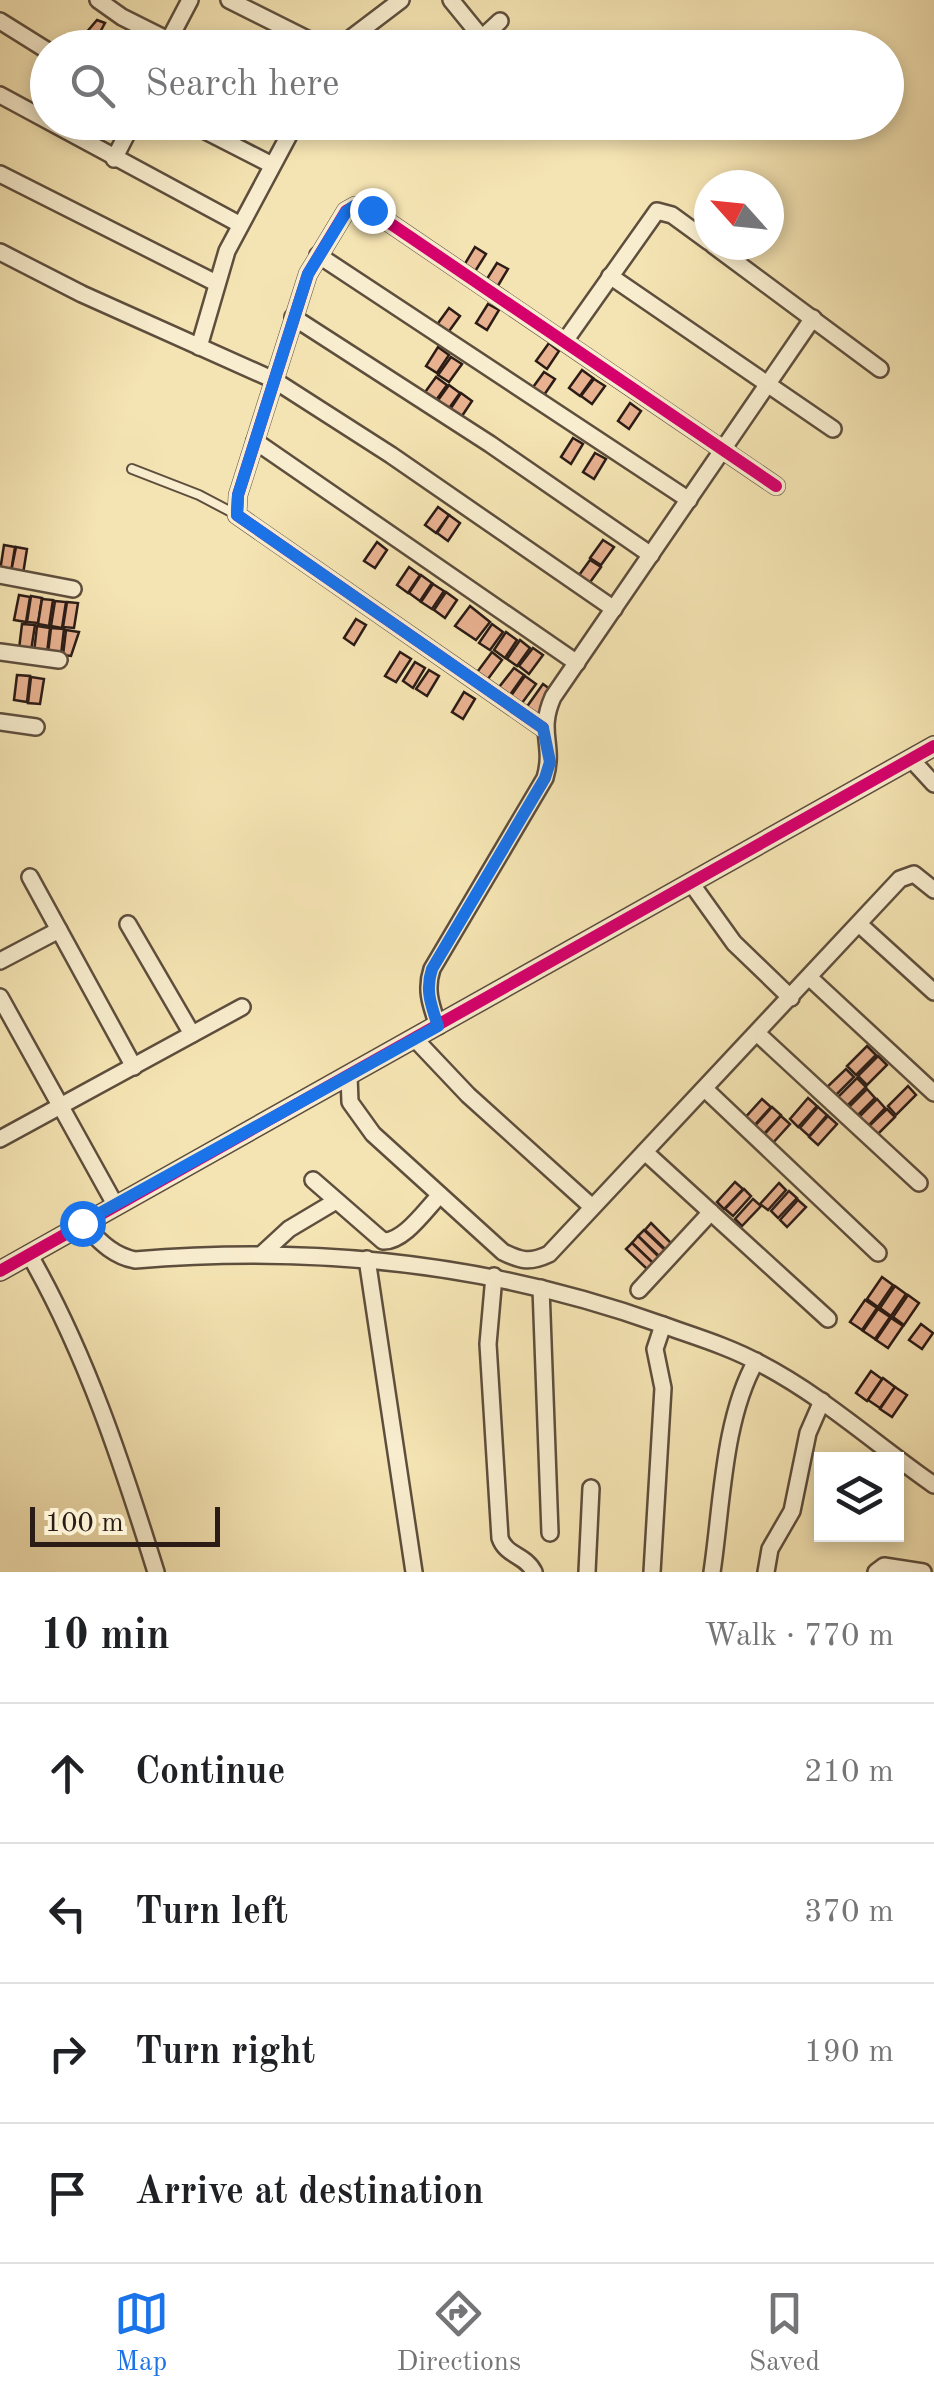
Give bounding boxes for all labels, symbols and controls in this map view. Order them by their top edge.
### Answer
search box [30,30,904,140]
icon: search [65,58,120,113]
text: Search here [145,66,340,104]
north arrow [694,170,784,260]
route end [350,188,396,234]
route start [60,1201,106,1247]
map controls [814,1452,904,1542]
button: layers [814,1452,904,1542]
scale bar [30,1502,220,1546]
text: 100 m [45,1510,124,1538]
text: 10 min [40,1616,170,1658]
text: Walk · 770 m [704,1621,894,1653]
icon: ahead [40,1746,95,1801]
text: Continue [135,1754,285,1792]
text: 210 m [804,1757,894,1789]
icon: left [40,1886,95,1941]
text: Turn left [135,1894,288,1932]
text: 370 m [804,1897,894,1929]
icon: right [40,2026,95,2081]
text: Turn right [135,2034,315,2072]
text: 190 m [804,2037,894,2069]
icon: arrive [40,2166,95,2221]
text: Arrive at destination [135,2174,484,2212]
tab: Map [114,2286,169,2381]
tab: Directions [397,2286,521,2381]
tab: Saved [749,2286,820,2381]

